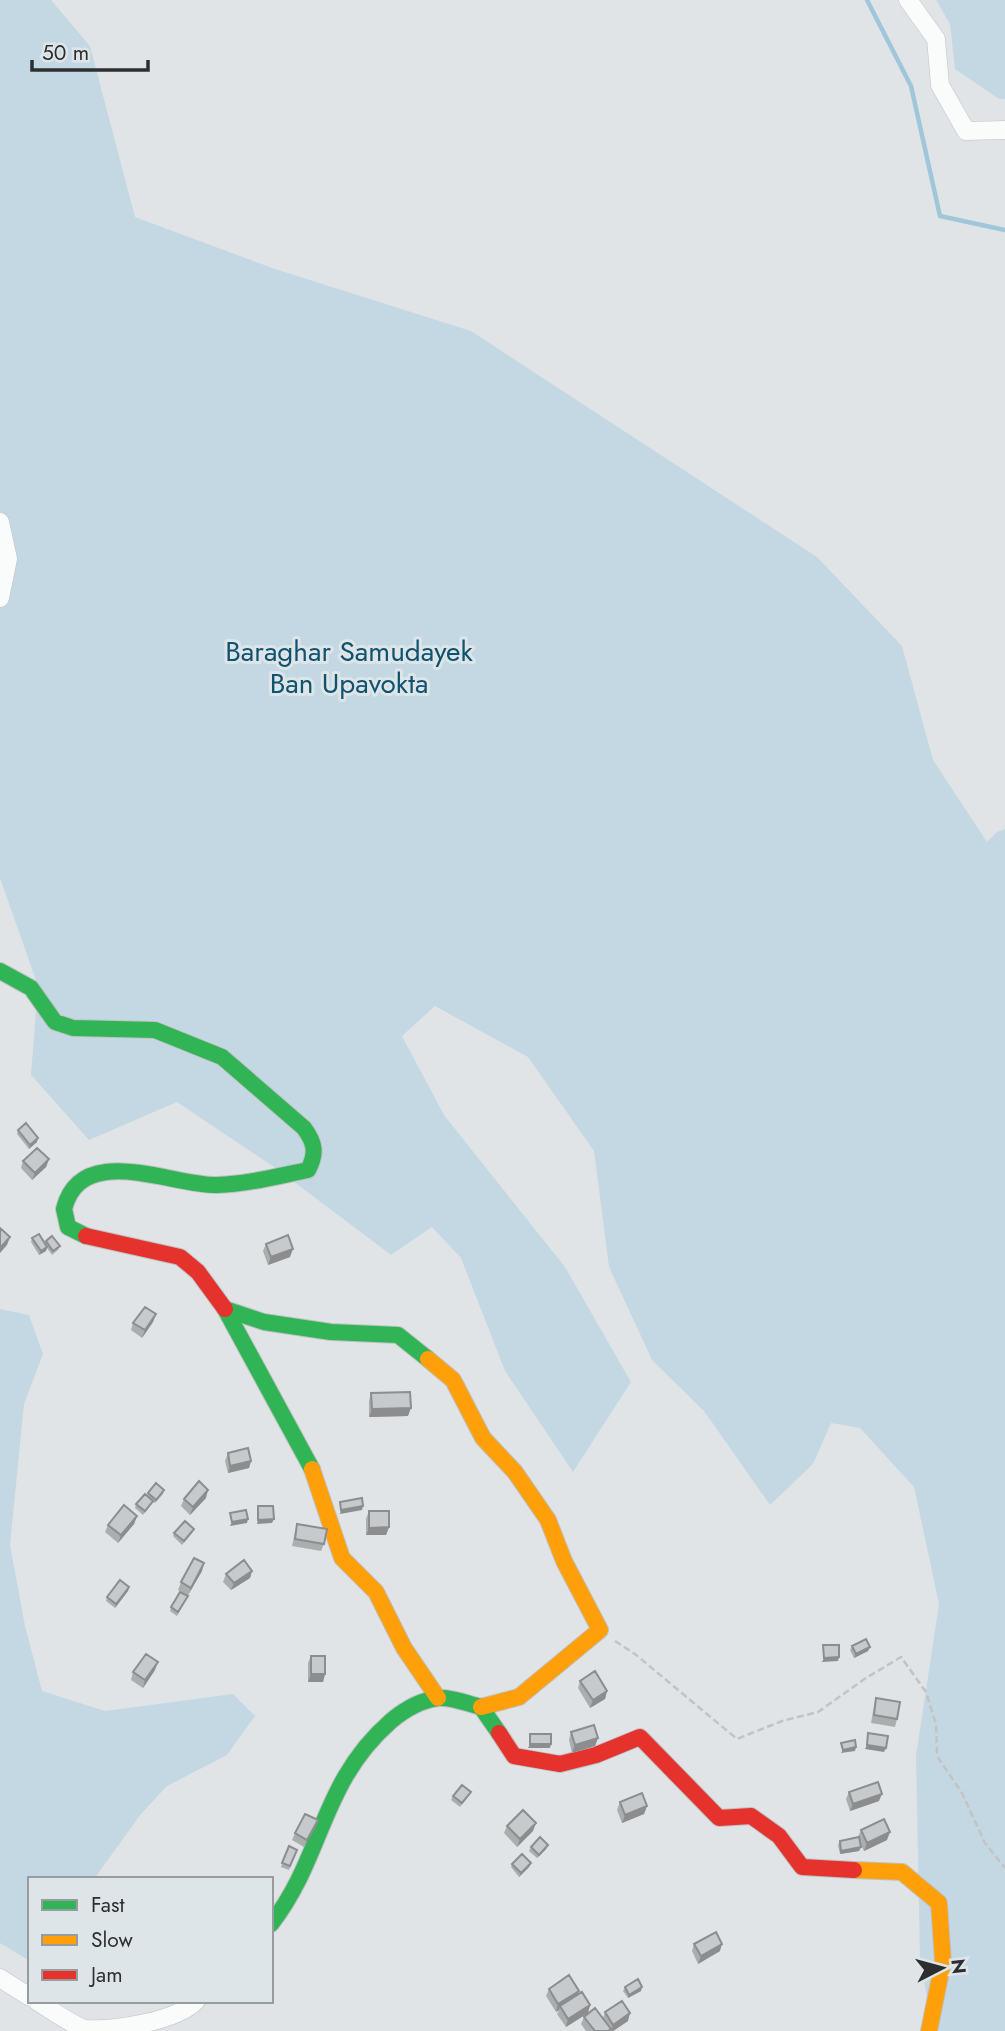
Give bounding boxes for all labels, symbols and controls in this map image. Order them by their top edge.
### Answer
scale bar [32,28,147,72]
text: 50 m [42,38,89,68]
park label: Baraghar Samudayek Ban Upavokta [225,631,473,704]
legend [28,1877,273,2003]
text: Fast [91,1890,124,1920]
text: Slow [91,1925,133,1955]
north arrow [907,1933,977,2003]
text: N [944,1957,973,1975]
text: Jam [88,1960,123,1990]

